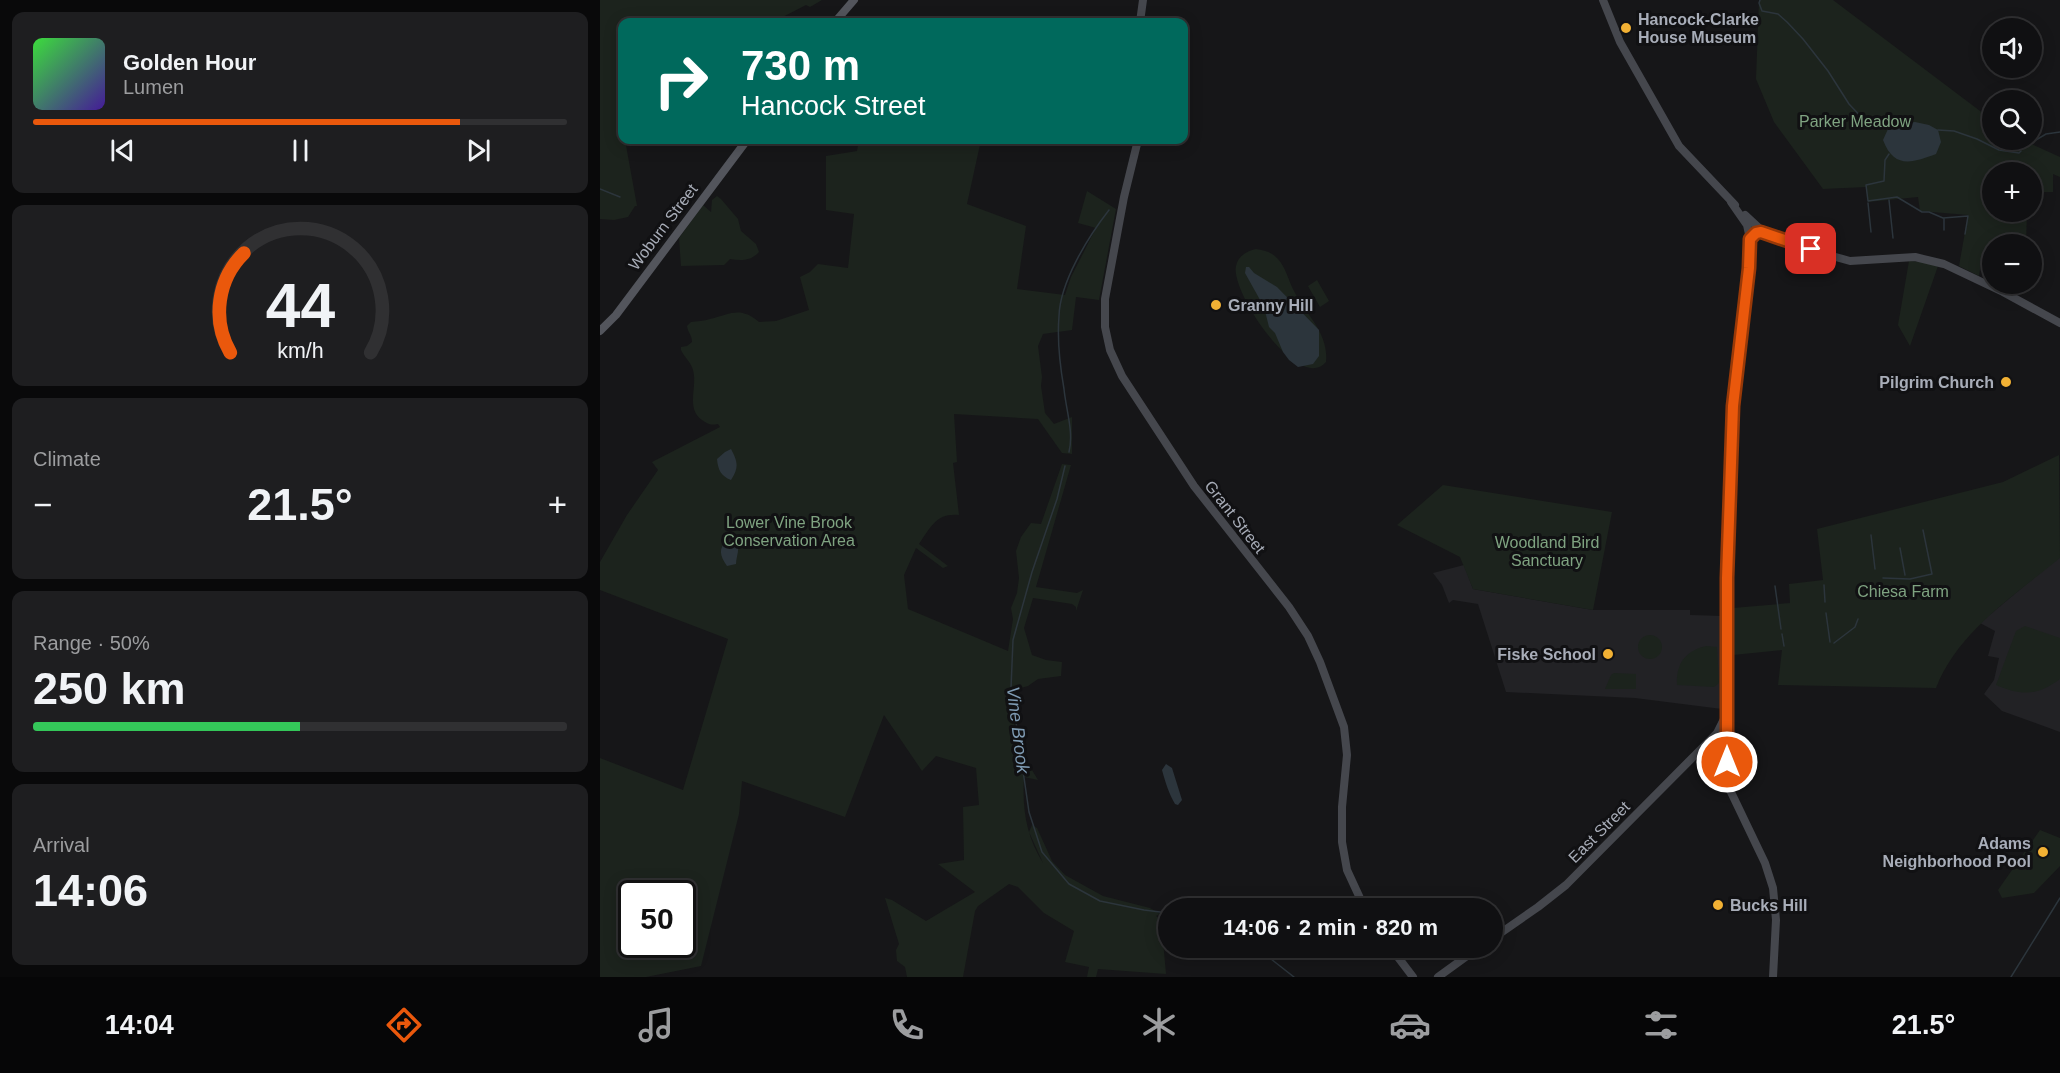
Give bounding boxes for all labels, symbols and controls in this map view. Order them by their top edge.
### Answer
place label: Hancock-Clarke House Museum [1638,11,1759,46]
map controls [1982,18,2042,294]
button: sound [1982,18,2042,78]
marker: Hancock-Clarke House Museum [1619,21,1633,35]
icon: right [642,42,720,120]
text: 730 m [741,42,860,89]
text: Golden Hour [123,50,256,75]
text: Lumen [123,76,184,98]
button: search [1982,90,2042,150]
text: Hancock Street [741,91,926,121]
park label: Parker Meadow [1799,113,1911,130]
icon: previous [106,134,139,167]
icon: pause [284,134,317,167]
icon: next [462,134,495,167]
button: + [1982,162,2042,222]
street label: Woburn Street [625,180,701,273]
pin [1785,223,1836,274]
icon: arrive [1794,232,1827,265]
button: − [1982,234,2042,294]
text: 44 [265,271,335,340]
place label: Granny Hill [1228,297,1313,314]
marker: Granny Hill [1209,298,1223,312]
text: km/h [277,339,323,363]
place label: Pilgrim Church [1879,374,1994,391]
marker: Pilgrim Church [1999,375,2013,389]
text: Climate [33,448,101,470]
street label: Grant Street [1201,477,1269,557]
text: 21.5° [247,479,353,530]
text: − [33,486,52,523]
text: + [548,486,567,523]
park label: Lower Vine Brook Conservation Area [723,514,855,549]
park label: Woodland Bird Sanctuary [1495,534,1599,569]
park label: Chiesa Farm [1857,583,1949,600]
text: Range · 50% [33,632,150,654]
place label: Fiske School [1497,646,1596,663]
marker: Fiske School [1601,647,1615,661]
text: 250 km [33,663,186,714]
water label: Vine Brook [1003,685,1033,776]
position arrow [1695,730,1759,794]
street label: East Street [1565,798,1633,866]
text: Arrival [33,834,90,856]
place label: Adams Neighborhood Pool [1883,835,2031,870]
marker: Adams Neighborhood Pool [2036,845,2050,859]
text: 14:06 [33,865,148,916]
speed limit sign: 50 [618,880,696,958]
place label: Bucks Hill [1730,897,1807,914]
marker: Bucks Hill [1711,898,1725,912]
text: 14:06 · 2 min · 820 m [1223,915,1438,940]
icon: directions [383,1004,425,1046]
icon: music [635,1004,677,1046]
icon: phone [886,1004,928,1046]
icon: climate [1138,1004,1180,1046]
icon: car [1389,1004,1431,1046]
icon: filters [1640,1004,1682,1046]
text: 14:04 [105,1010,174,1040]
text: 21.5° [1892,1010,1955,1040]

